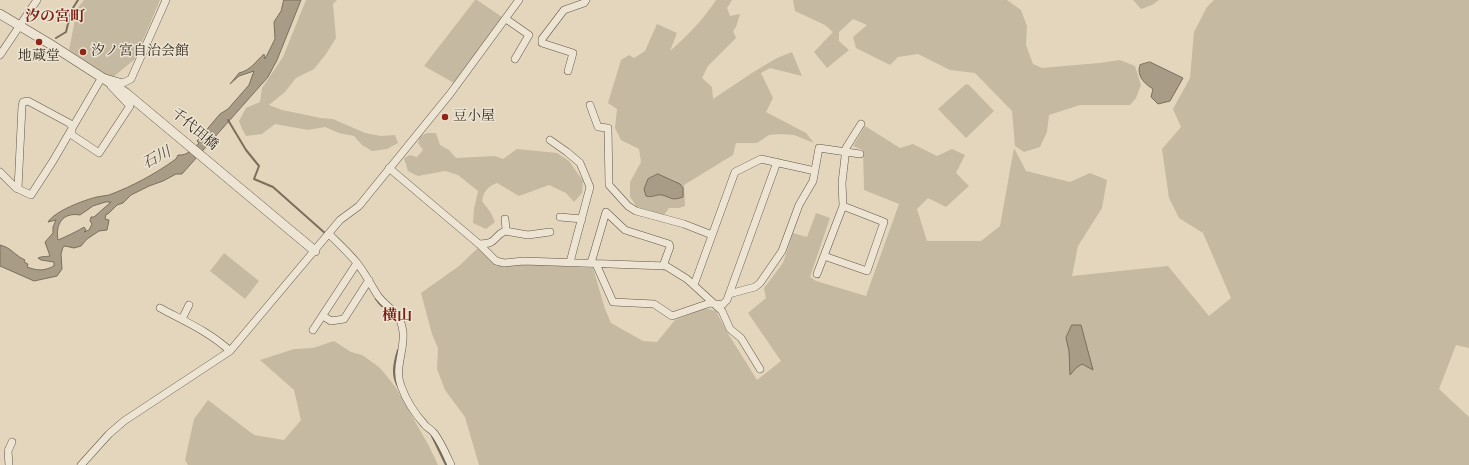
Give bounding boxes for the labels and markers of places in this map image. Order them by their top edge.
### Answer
marker: 地蔵堂 [34,37,44,47]
place label: 汐ノ宮自治会館 [91,44,189,60]
marker: 汐ノ宮自治会館 [78,47,88,57]
place label: 地蔵堂 [18,49,60,65]
place label: 豆小屋 [453,109,495,125]
marker: 豆小屋 [440,112,450,122]

